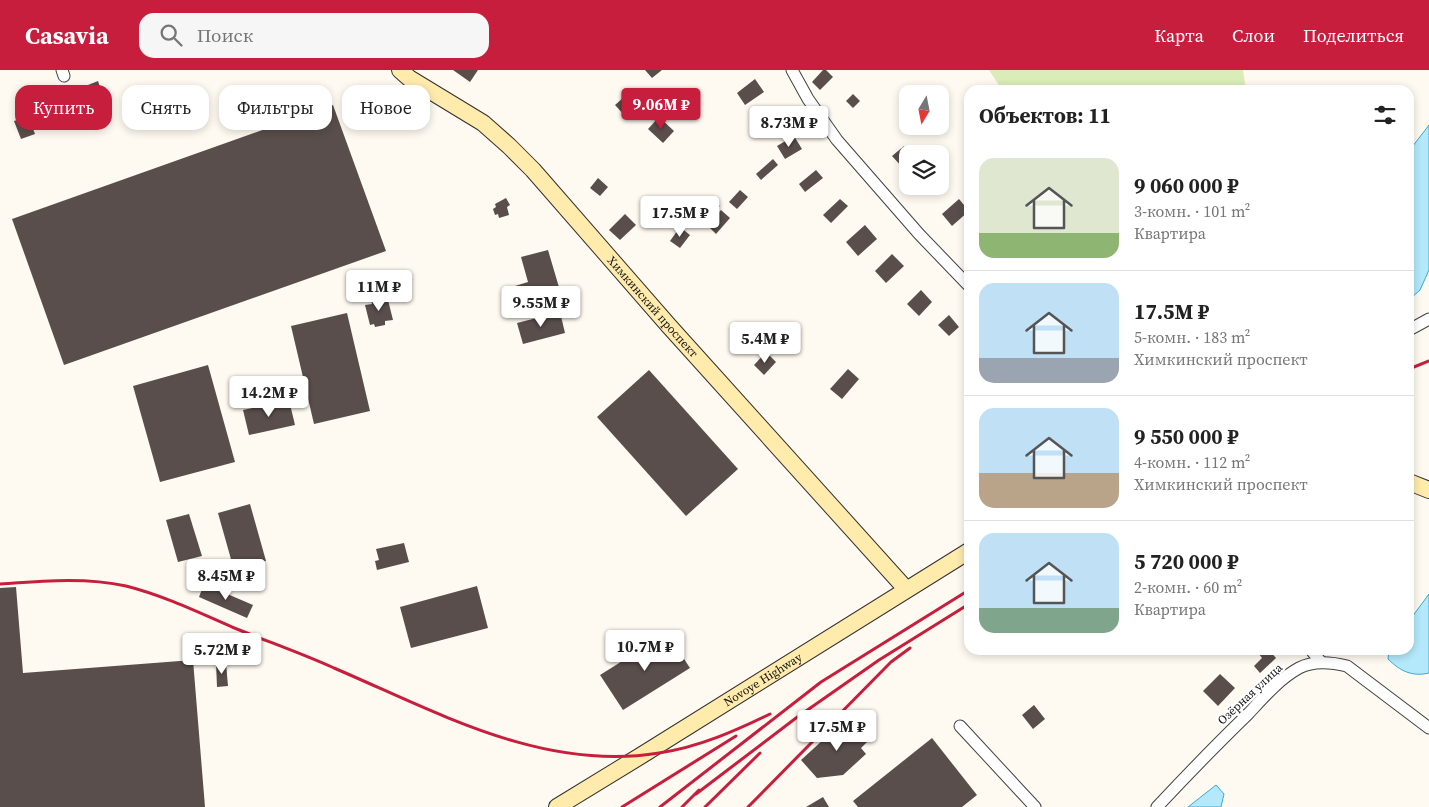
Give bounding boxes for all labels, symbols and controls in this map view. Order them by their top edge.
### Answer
search box [139,13,489,58]
text: Casavia [25,19,109,52]
icon: search [157,21,185,49]
text: Поиск [197,22,253,48]
text: Карта [1154,23,1204,48]
text: Слои [1232,23,1275,48]
text: Поделиться [1303,23,1404,48]
chip: Купить [15,85,112,130]
chip: Снять [122,85,209,130]
chip: Фильтры [219,85,332,130]
chip: Новое [342,85,430,130]
north arrow [899,85,949,135]
map controls [899,85,949,195]
pin: 9.06M ₽ [615,88,707,130]
text: 9.06M ₽ [632,93,690,115]
text: Объектов: 11 [979,101,1111,130]
icon: filters [1371,101,1399,129]
pin: 8.73M ₽ [743,106,835,148]
text: 8.73M ₽ [760,111,818,133]
button: layers [899,145,949,195]
text: 9 060 000 ₽ [1134,171,1239,200]
icon: home [1019,178,1079,238]
pin: 17.5M ₽ [634,196,726,238]
text: 3-комн. · 101 m² [1134,200,1250,222]
text: 17.5M ₽ [651,201,709,223]
text: Квартира [1134,222,1206,244]
street label: Химкинский проспект [604,253,702,362]
pin: 11M ₽ [344,270,414,312]
text: 11M ₽ [357,275,401,297]
pin: 9.55M ₽ [495,286,587,328]
text: 9.55M ₽ [512,291,570,313]
text: 17.5M ₽ [1134,297,1209,326]
icon: home [1019,303,1079,363]
pin: 5.4M ₽ [724,322,806,364]
text: 5-комн. · 183 m² [1134,326,1250,348]
text: 5.4M ₽ [741,327,789,349]
text: Химкинский проспект [1134,348,1308,370]
pin: 14.2M ₽ [223,376,315,418]
text: 14.2M ₽ [240,381,298,403]
text: 9 550 000 ₽ [1134,422,1239,451]
icon: home [1019,428,1079,488]
text: 4-комн. · 112 m² [1134,451,1250,473]
text: Химкинский проспект [1134,473,1308,495]
text: 5 720 000 ₽ [1134,547,1239,576]
icon: home [1019,553,1079,613]
pin: 8.45M ₽ [180,558,272,601]
text: 8.45M ₽ [197,564,255,586]
text: 2-комн. · 60 m² [1134,576,1242,598]
text: Квартира [1134,598,1206,620]
pin: 10.7M ₽ [599,630,691,672]
pin: 5.72M ₽ [176,632,268,675]
text: 10.7M ₽ [616,635,674,657]
text: 5.72M ₽ [193,638,251,660]
street label: Novoye Highway [721,649,806,710]
street label: Озёрная улица [1214,659,1287,728]
pin: 17.5M ₽ [791,710,883,752]
text: 17.5M ₽ [808,715,866,737]

